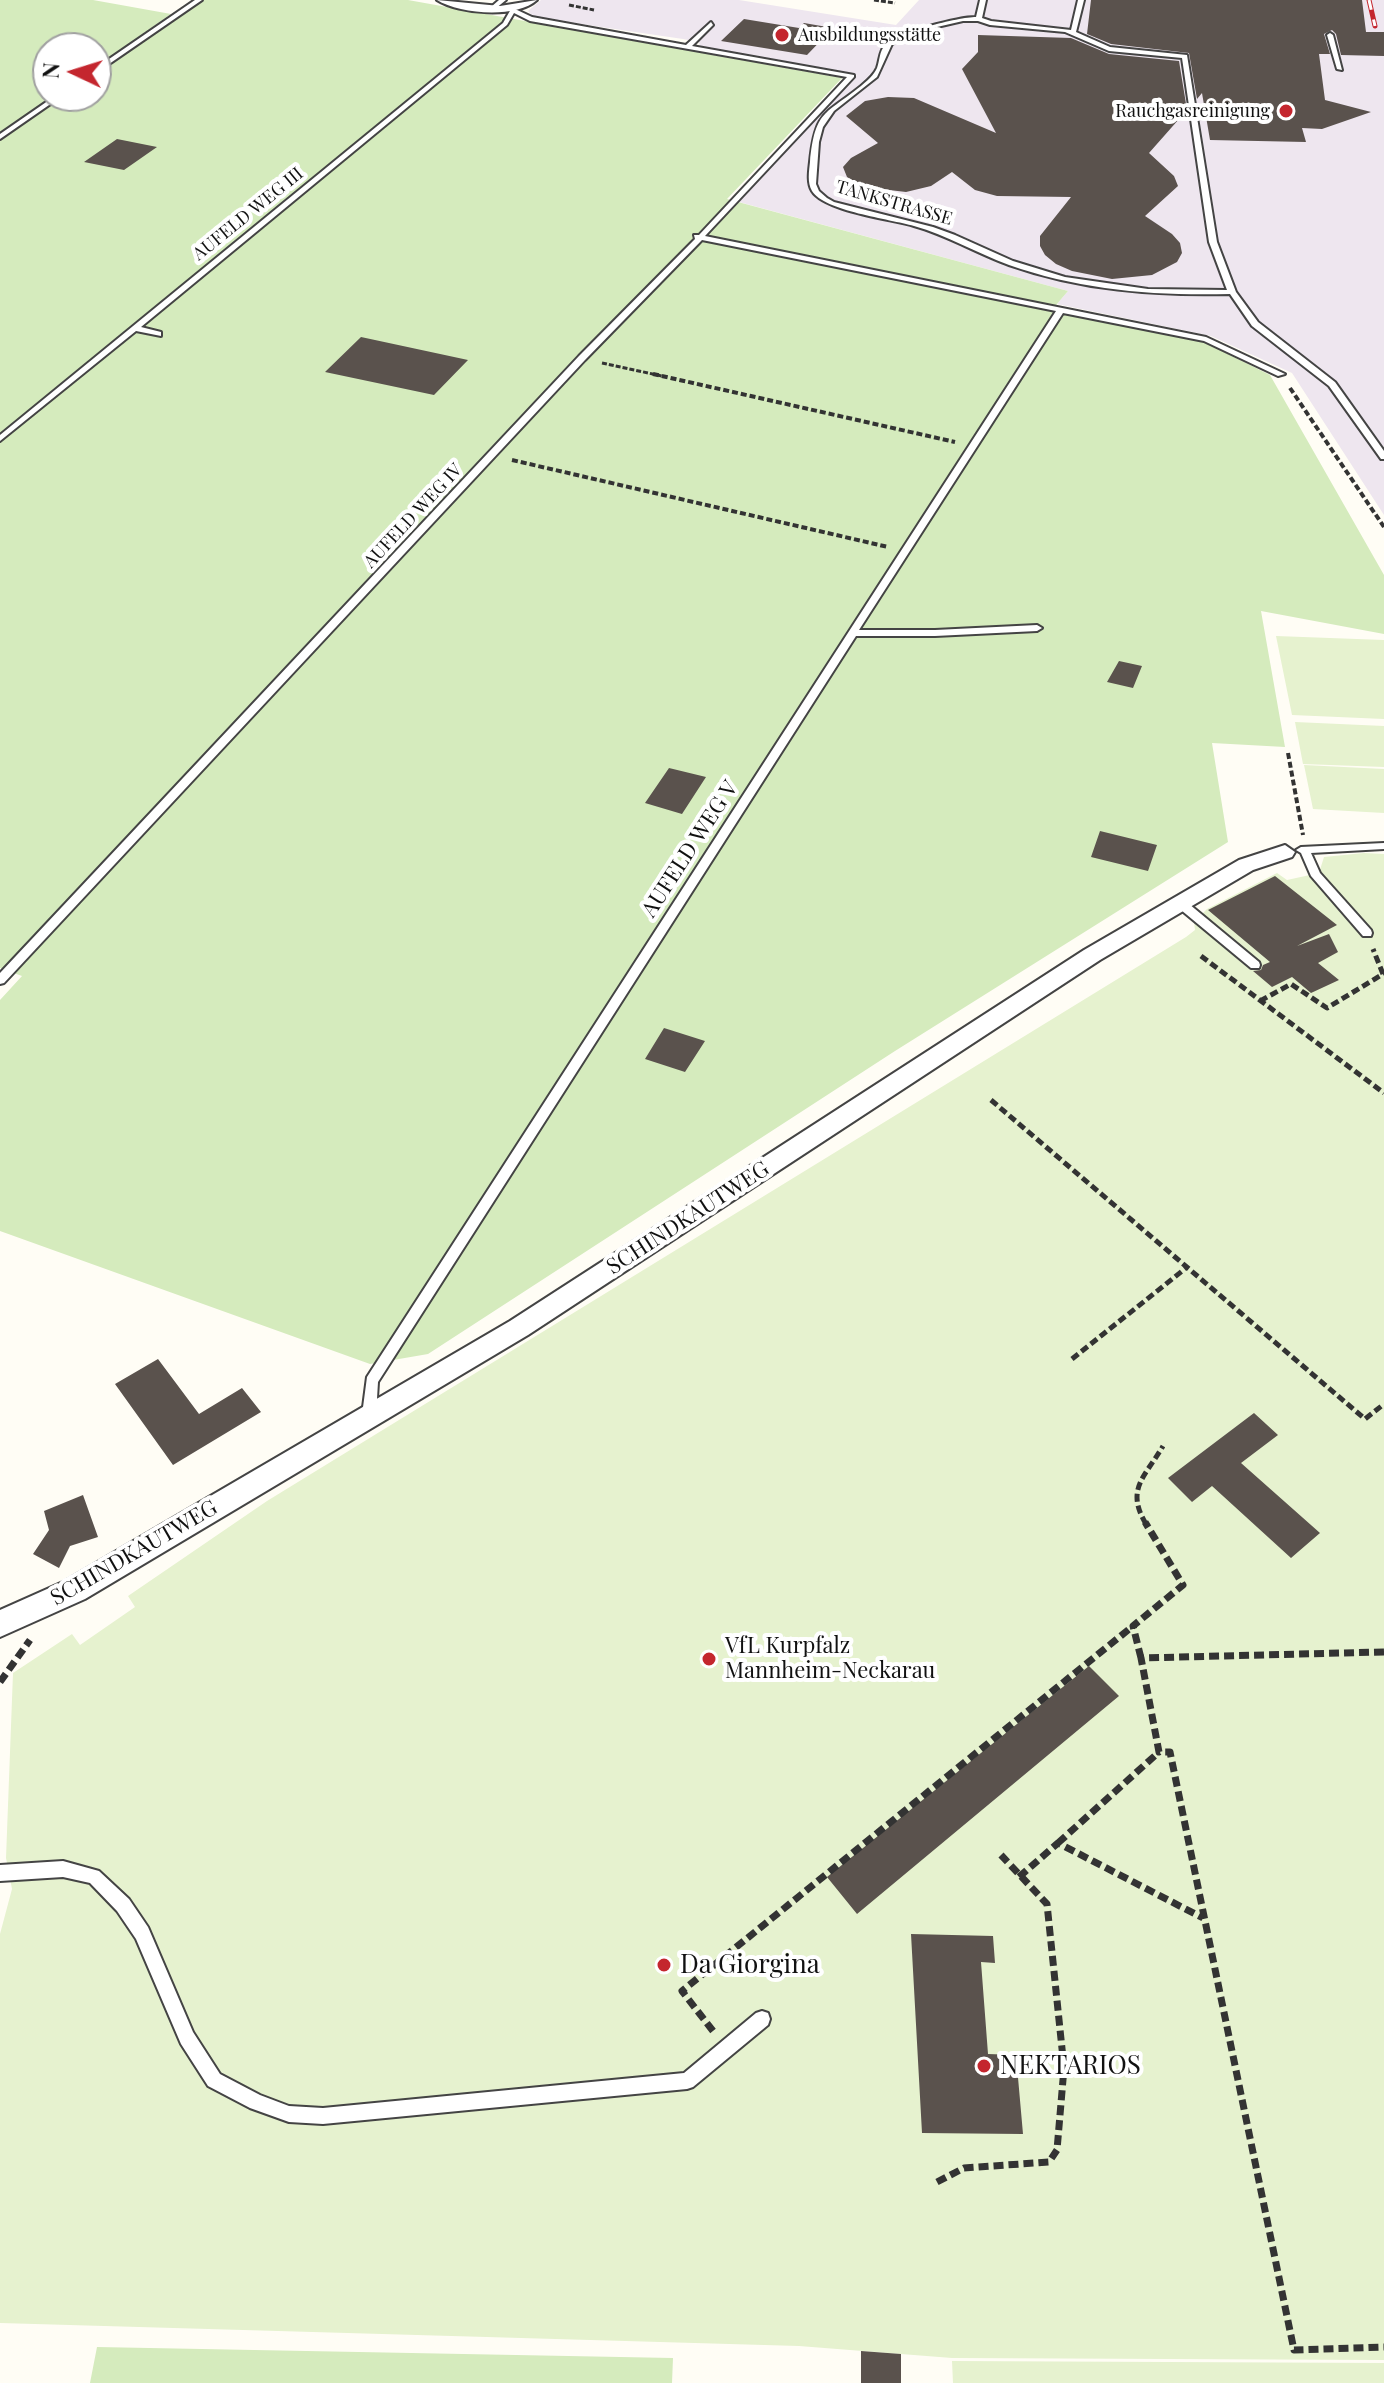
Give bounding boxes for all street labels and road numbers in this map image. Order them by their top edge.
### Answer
street label: AUFELD WEG III [189,163,307,265]
street label: TANKSTRASSE [833,176,955,230]
street label: AUFELD WEG IV [359,459,467,573]
street label: AUFELD WEG V [636,776,744,922]
street label: SCHINDKAUTWEG [602,1156,774,1280]
street label: SCHINDKAUTWEG [46,1495,222,1611]

